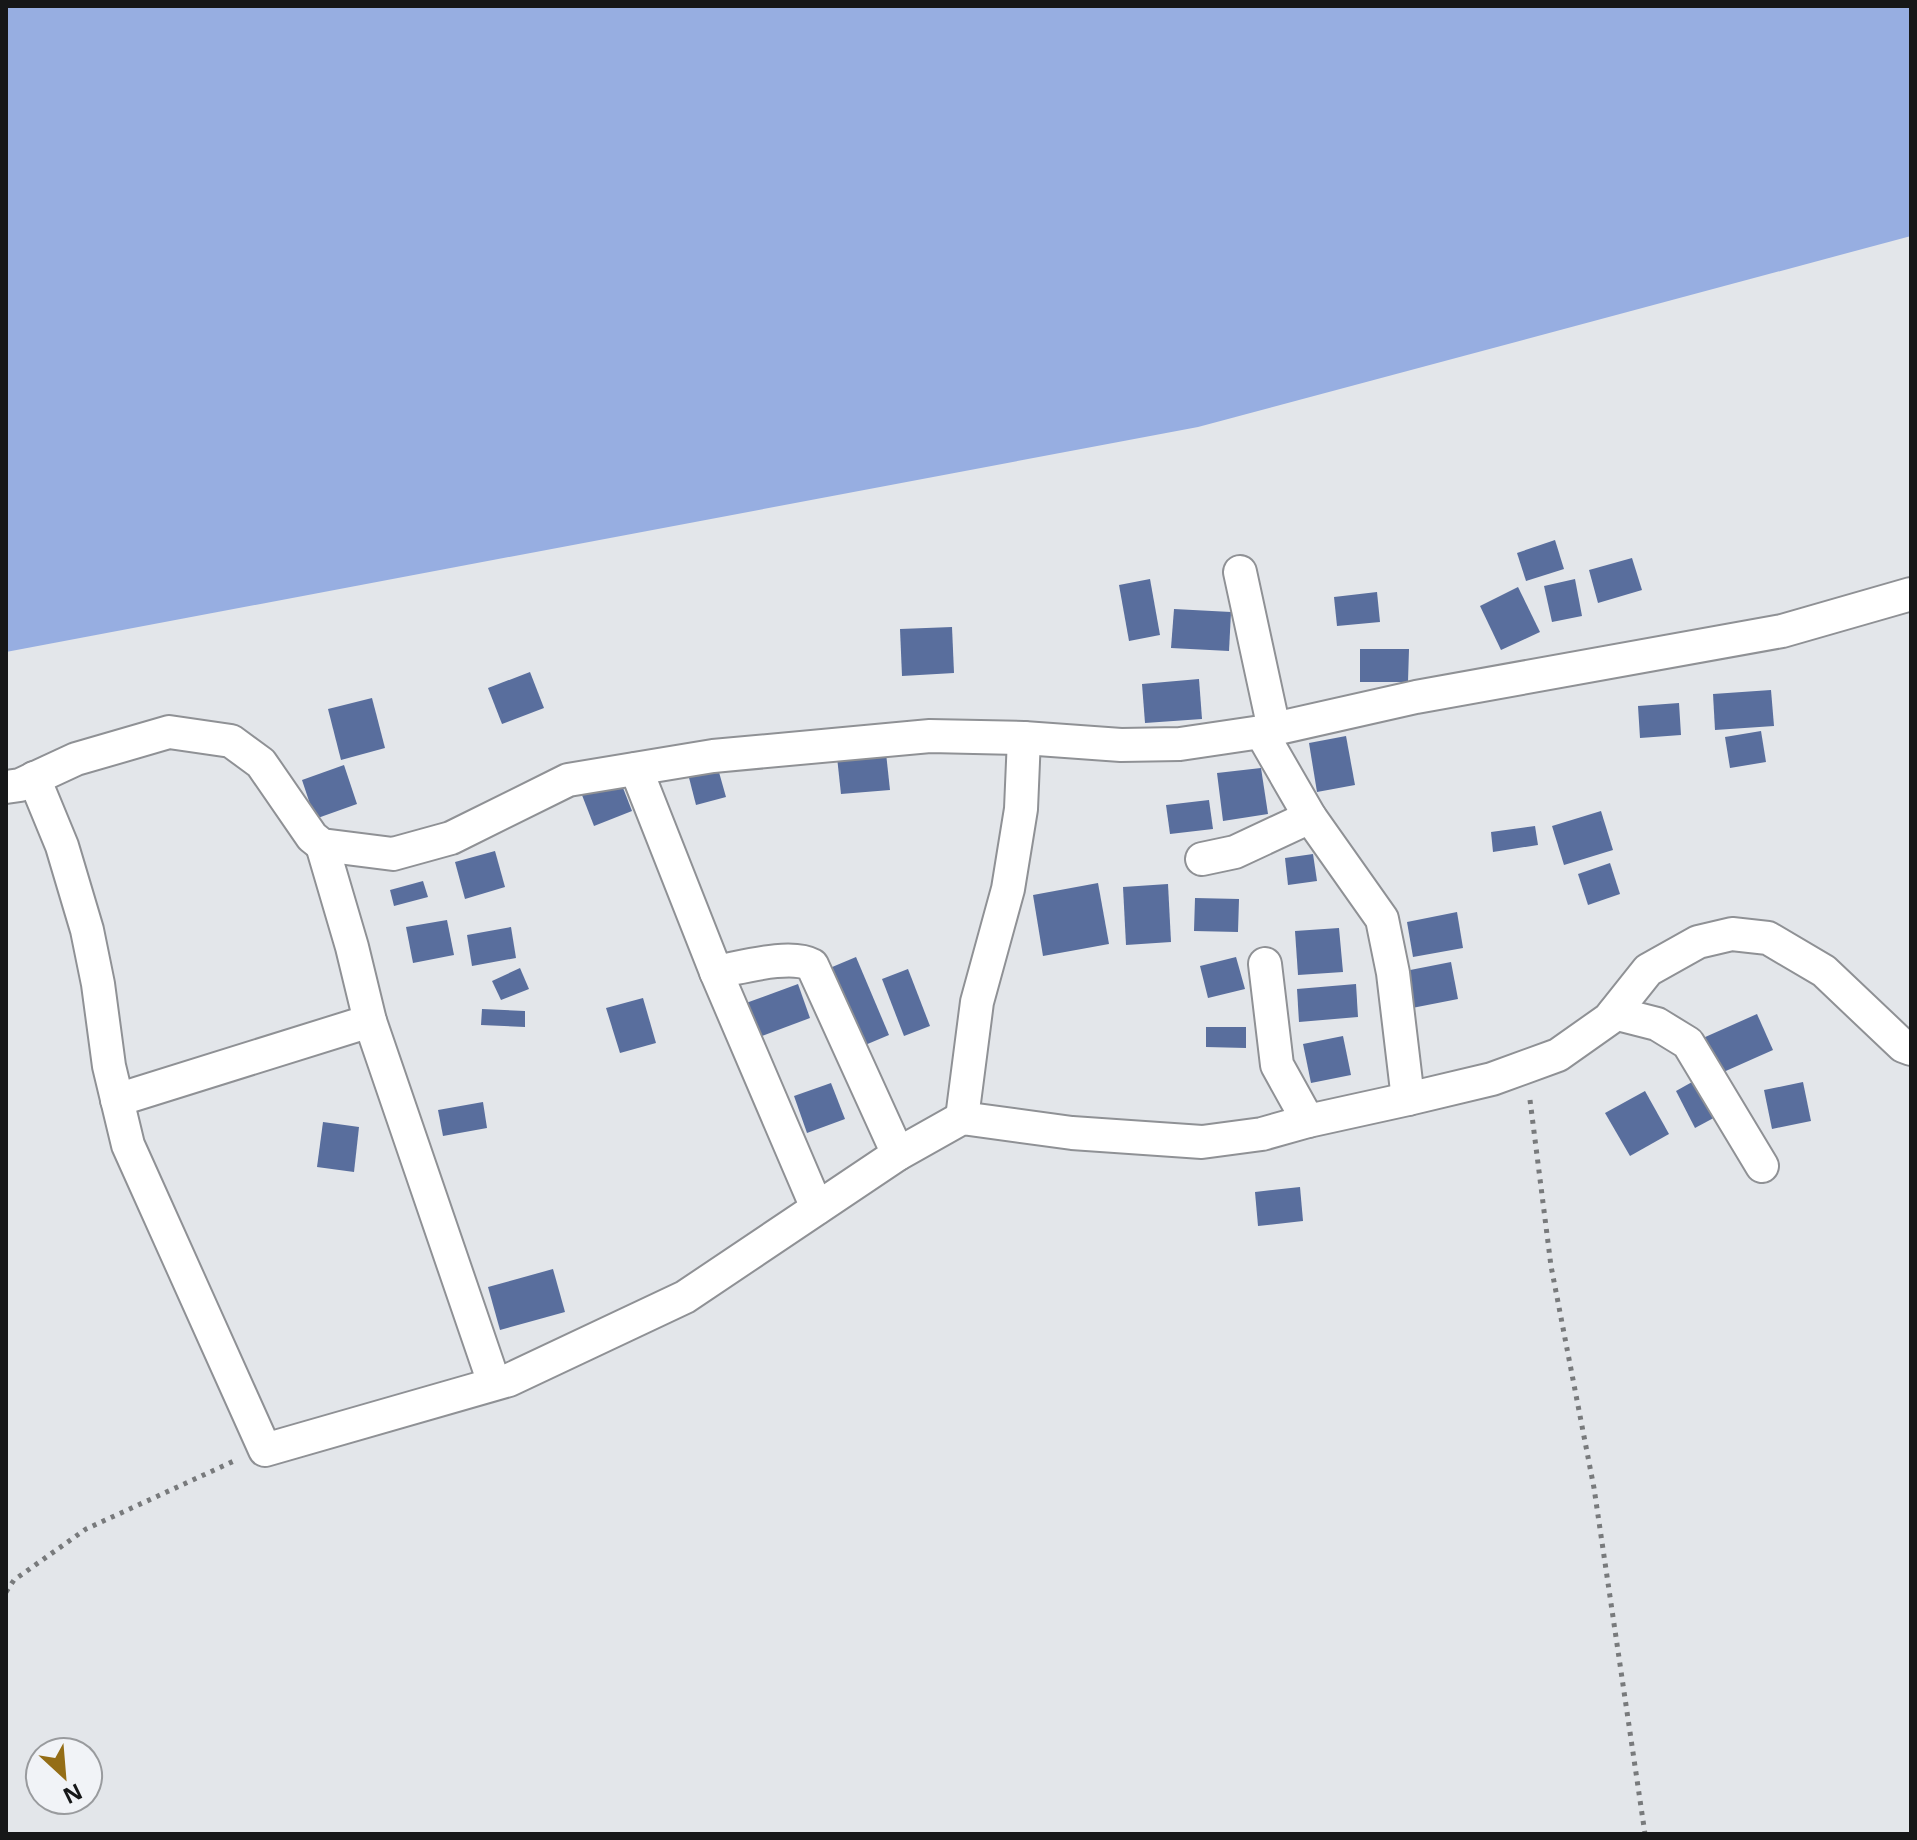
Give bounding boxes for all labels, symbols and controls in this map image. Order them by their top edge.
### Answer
north arrow [24,1736,104,1816]
text: N [59,1777,88,1812]

